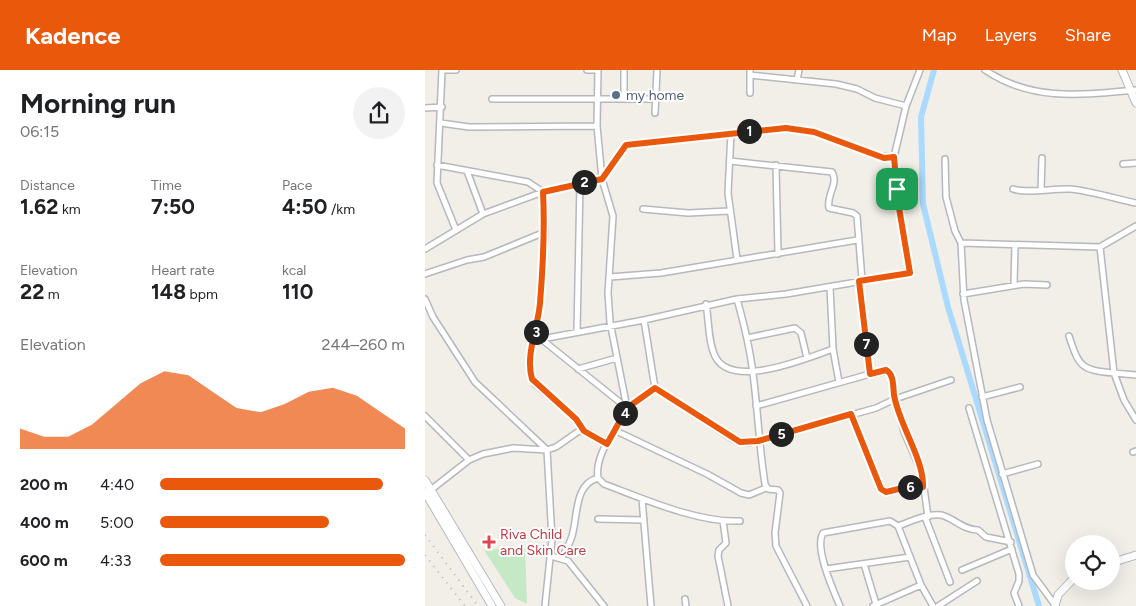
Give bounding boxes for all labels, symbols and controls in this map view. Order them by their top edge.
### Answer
text: Kadence [25,21,121,50]
text: Map [922,24,957,46]
text: Layers [985,24,1037,46]
text: Share [1065,24,1111,46]
text: Morning run [20,86,176,120]
button: share [353,87,405,139]
place label: my home [626,87,684,104]
marker: my home [610,89,622,101]
pin: 1 [737,118,761,144]
text: 06:15 [20,122,59,141]
text: 1 [747,123,752,140]
pin [876,168,918,210]
pin: 2 [571,170,597,194]
text: 2 [580,174,589,191]
icon: arrive [883,175,911,203]
text: Distance [20,177,75,194]
text: Time [151,177,182,194]
text: Pace [282,177,312,194]
text: 1.62 [20,194,58,219]
text: 7:50 [151,194,195,219]
text: 4:50 [282,194,327,219]
text: km [58,201,81,218]
text: /km [327,201,355,218]
text: Elevation [20,262,78,279]
text: Heart rate [151,262,215,279]
text: kcal [282,262,306,279]
text: 22 [20,279,44,304]
text: 148 [151,279,186,304]
text: 110 [282,279,313,304]
text: m [44,286,60,303]
text: bpm [186,286,218,303]
pin: 3 [523,320,549,344]
text: 3 [533,324,540,341]
pin: 7 [853,332,879,356]
text: Elevation [20,335,86,354]
text: 244–260 m [322,335,405,354]
text: 7 [863,336,870,353]
pin: 4 [613,400,637,426]
text: 4 [621,405,630,422]
pin: 5 [769,422,793,446]
text: 5 [777,426,786,443]
pin: 6 [897,474,923,500]
text: 200 m [20,475,68,494]
text: 4:40 [100,475,134,494]
text: 6 [906,479,915,496]
text: 400 m [20,513,69,532]
text: 5:00 [100,513,134,532]
place label: Riva Child and Skin Care [500,526,586,559]
marker: Riva Child and Skin Care [482,535,496,549]
map controls [1065,535,1120,590]
button: locate [1065,535,1120,590]
text: 600 m [20,551,68,570]
text: 4:33 [100,551,131,570]

